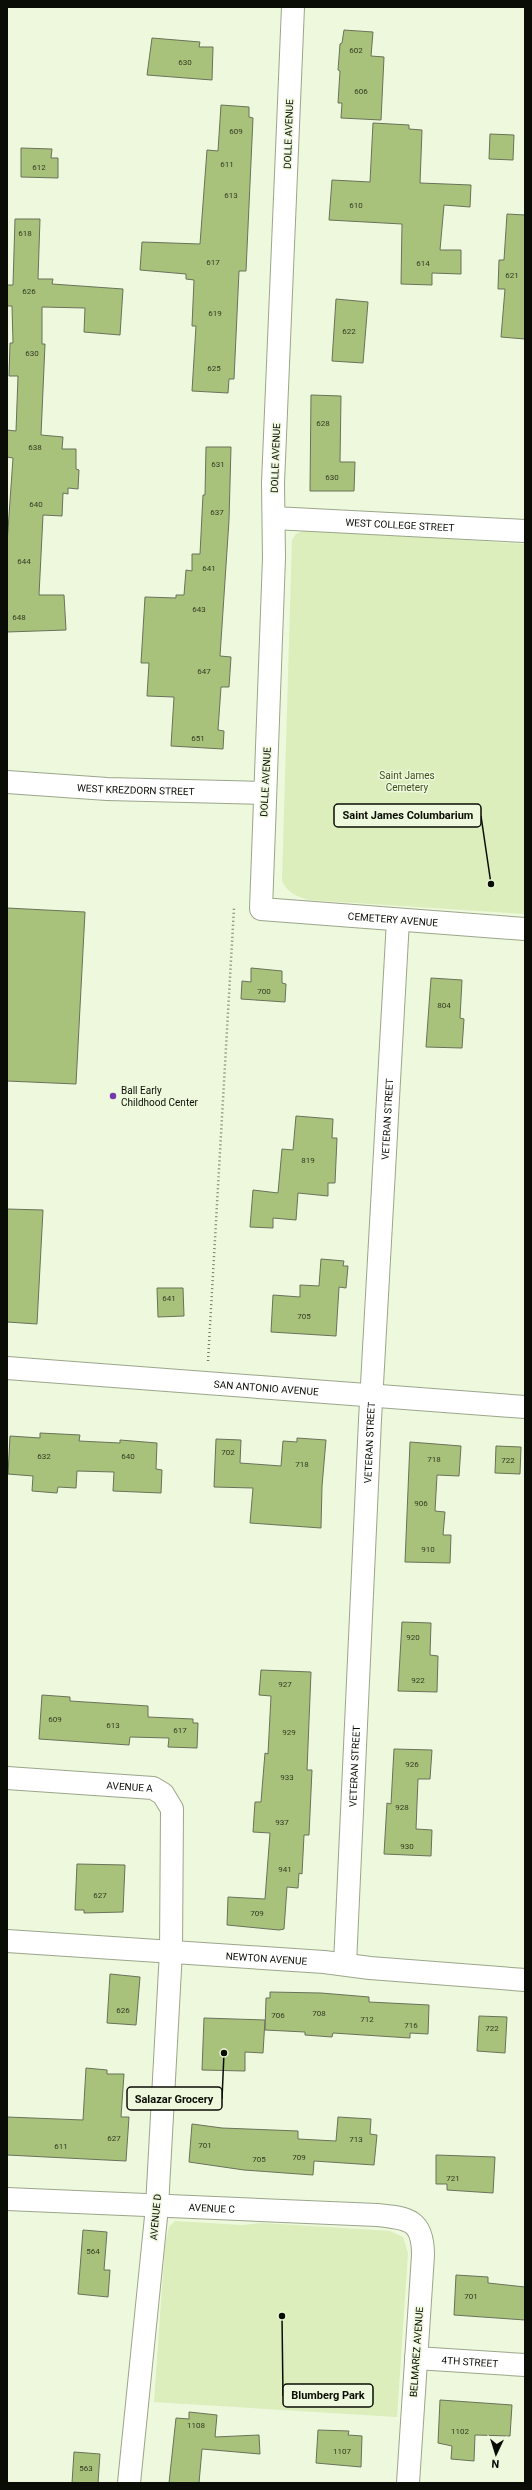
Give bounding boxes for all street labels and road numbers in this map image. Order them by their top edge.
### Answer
street label: DOLLE AVENUE [282,99,295,169]
street label: DOLLE AVENUE [269,423,282,493]
street label: WEST COLLEGE STREET [345,517,455,533]
street label: DOLLE AVENUE [258,747,273,817]
street label: WEST KREZDORN STREET [77,782,195,797]
street label: CEMETERY AVENUE [347,911,439,928]
street label: VETERAN STREET [380,1078,395,1160]
street label: SAN ANTONIO AVENUE [213,1379,319,1397]
street label: VETERAN STREET [362,1401,377,1484]
street label: VETERAN STREET [347,1725,362,1807]
street label: AVENUE A [106,1780,154,1794]
street label: NEWTON AVENUE [225,1950,308,1967]
street label: AVENUE D [148,2193,163,2241]
street label: AVENUE C [188,2202,236,2215]
street label: BELMAREZ AVENUE [408,2306,425,2398]
street label: 4TH STREET [441,2355,499,2369]

